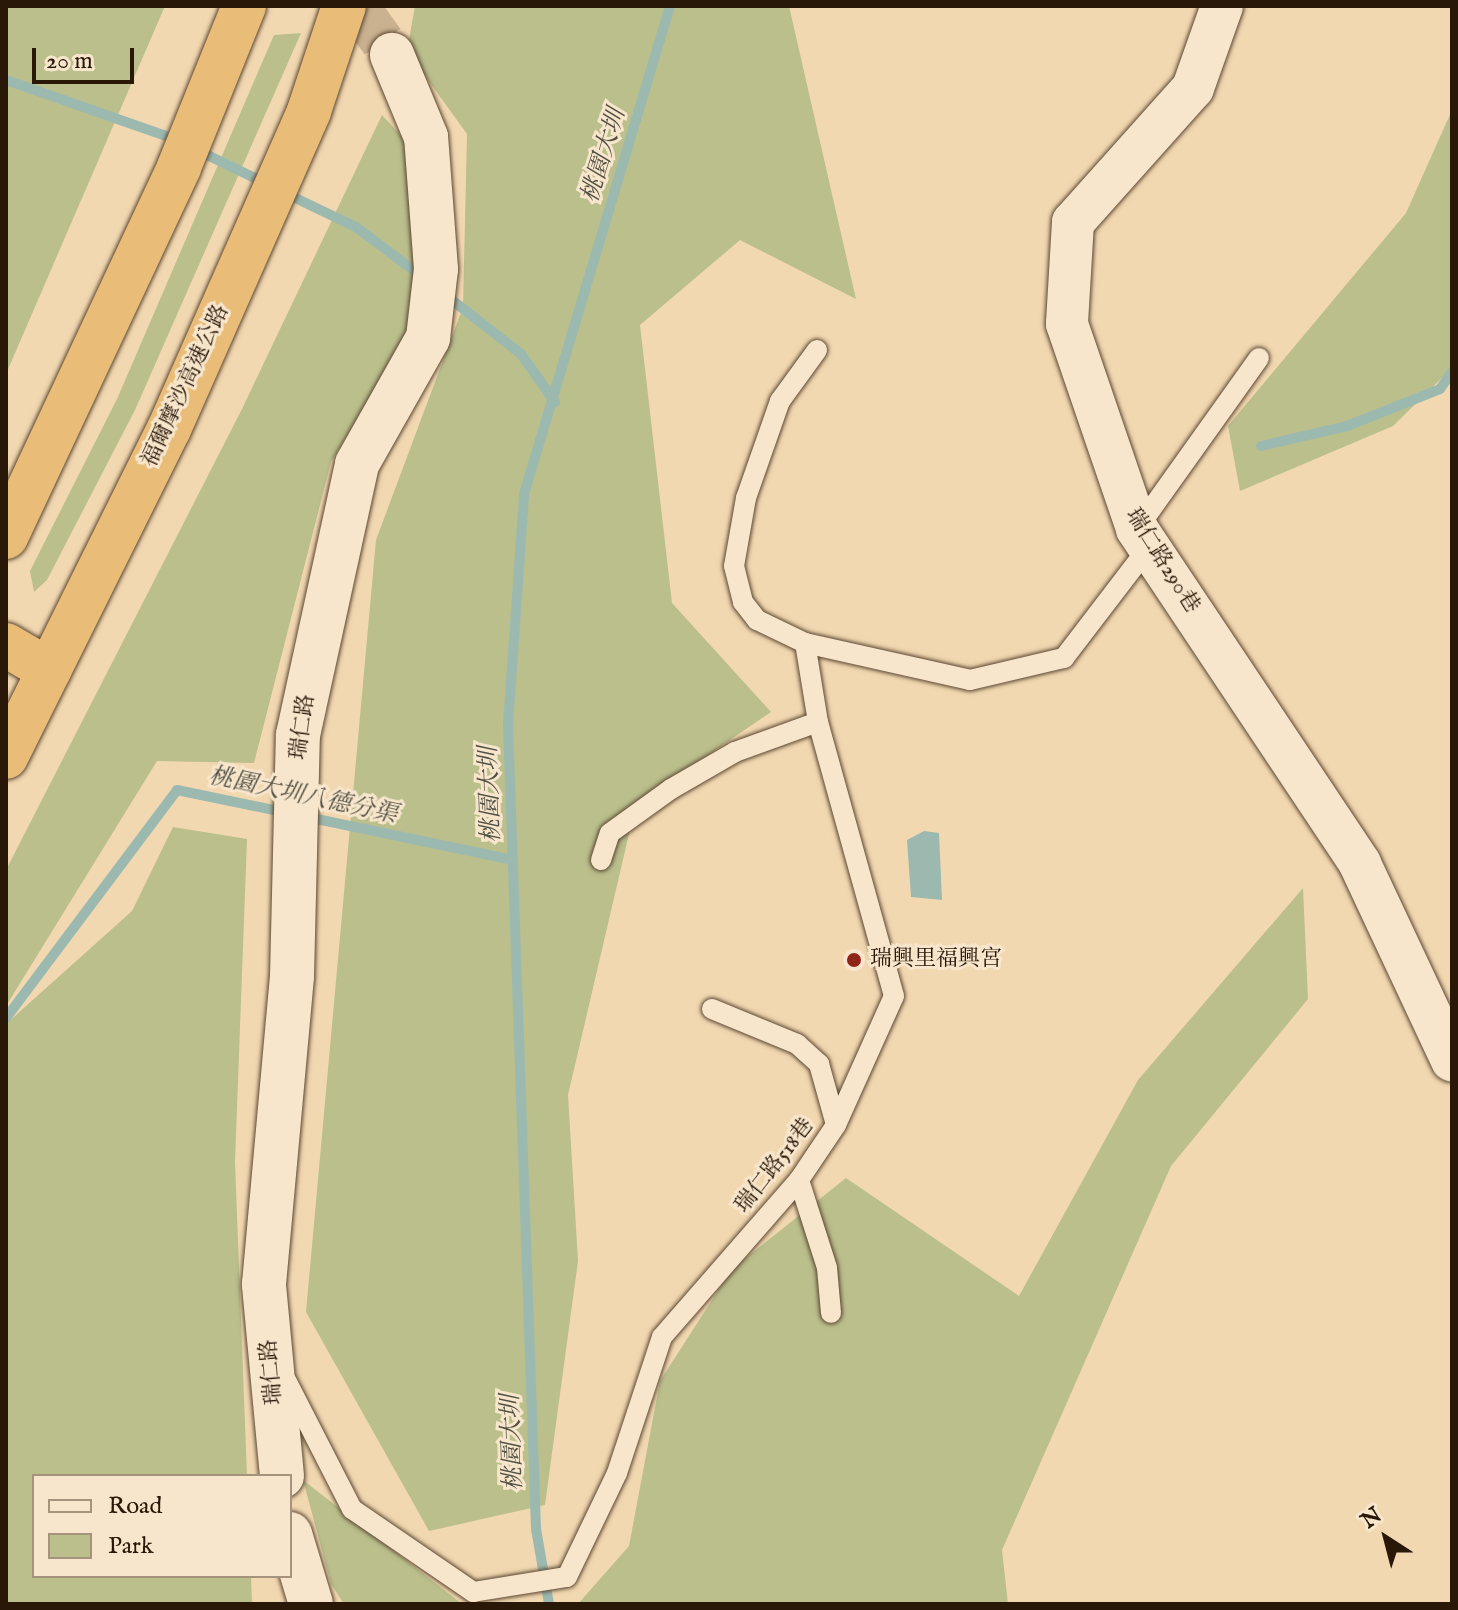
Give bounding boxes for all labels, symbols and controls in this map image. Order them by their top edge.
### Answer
scale bar [36,32,138,82]
text: 20 m [46,46,93,77]
water label: 桃園大圳 [576,106,632,206]
street label: 福爾摩沙高速公路 [137,301,235,471]
street label: 瑞仁路290巷 [1119,504,1205,618]
street label: 瑞仁路 [285,692,321,762]
water label: 桃園大圳 [475,747,507,843]
water label: 桃園大圳八德分渠 [206,762,400,830]
place label: 瑞興里福興宮 [870,947,1002,973]
marker: 瑞興里福興宮 [845,951,863,969]
street label: 瑞仁路518巷 [730,1113,820,1219]
street label: 瑞仁路 [256,1338,288,1406]
water label: 桃園大圳 [497,1395,529,1491]
legend [32,1474,292,1578]
text: Road [108,1491,162,1522]
north arrow [1346,1498,1426,1578]
text: N [1356,1502,1388,1536]
text: Park [108,1531,154,1562]

